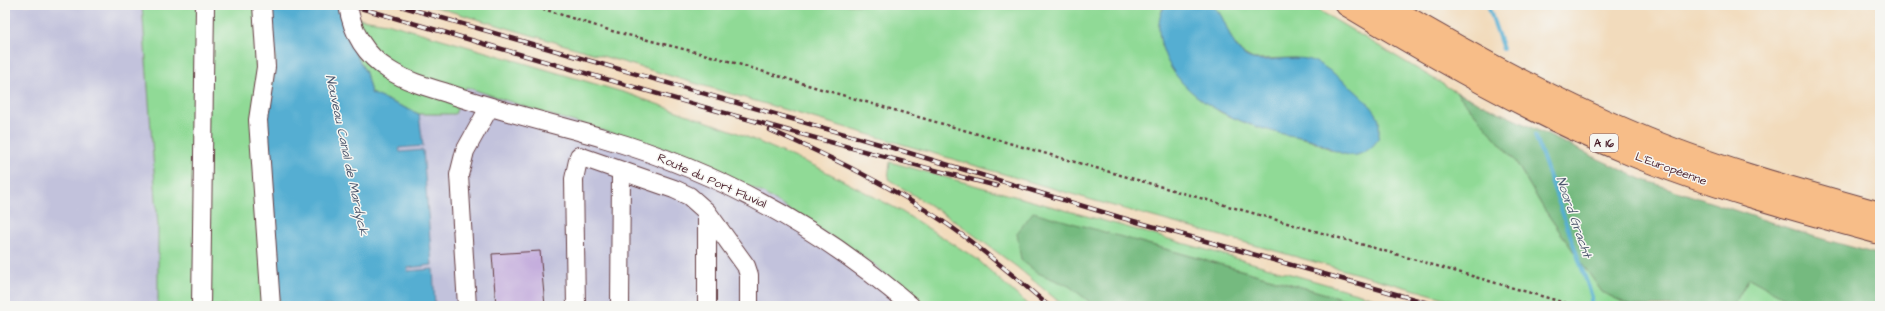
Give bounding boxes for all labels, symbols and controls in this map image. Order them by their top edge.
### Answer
water label: Nouveau Canal de Mardyck [320,73,373,238]
road number: A 16 [1590,134,1618,152]
street label: L'Européenne [1633,148,1710,190]
street label: Route du Port Fluvial [655,149,769,213]
water label: Noord Gracht [1552,174,1597,262]

